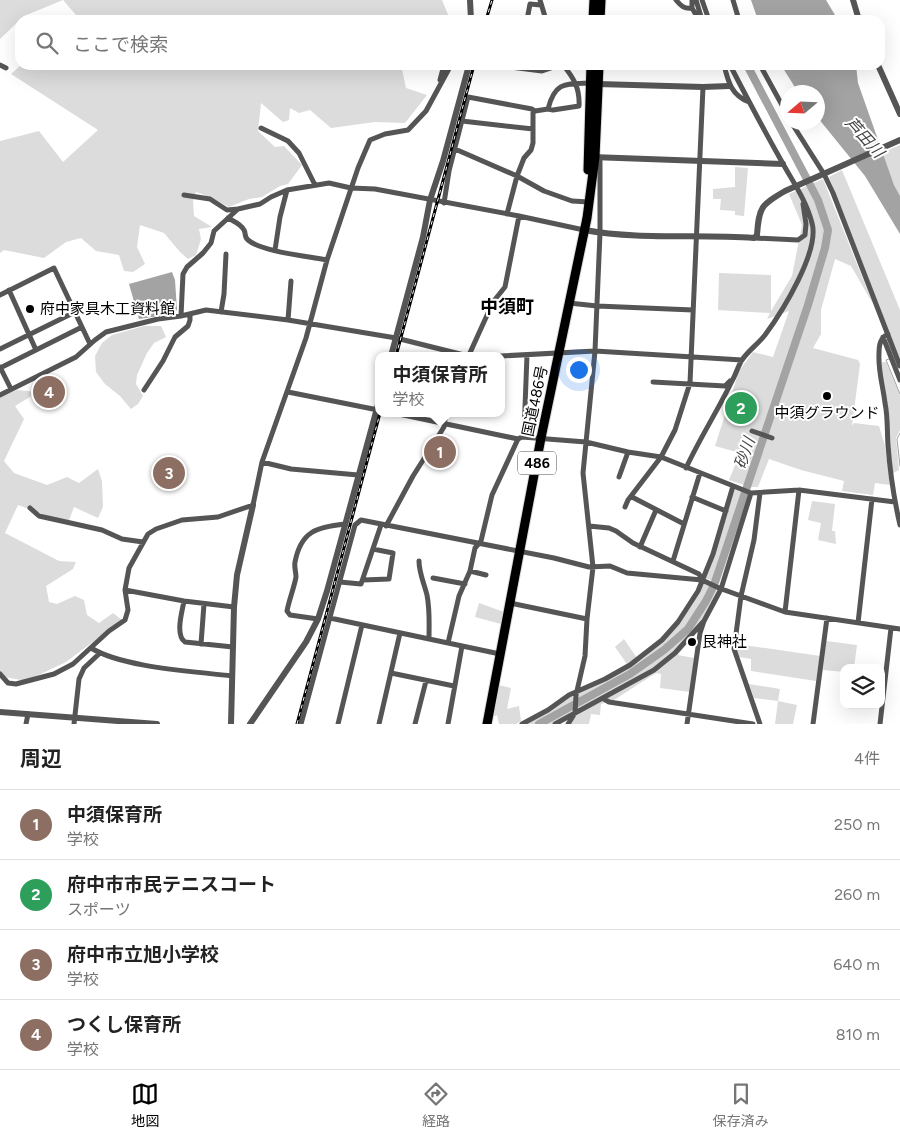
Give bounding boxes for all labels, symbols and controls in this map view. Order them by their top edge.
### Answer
search box [15,15,885,70]
icon: search [33,29,61,57]
text: ここで検索 [73,33,168,56]
north arrow [780,85,825,130]
water label: 芦田川 [842,113,889,163]
district label: 中須町 [480,296,534,318]
place label: 府中家具木工資料館 [40,300,175,318]
marker: 府中家具木工資料館 [24,303,36,315]
popup [375,352,505,417]
your location [566,357,592,383]
text: 中須保育所 [392,363,488,386]
street label: 国道486号 [519,364,551,438]
pin: 4 [33,373,65,411]
pin: 2 [725,389,757,427]
text: 学校 [392,390,425,409]
marker: 中須グラウンド [821,390,833,402]
place label: 中須グラウンド [774,404,880,422]
pin: 1 [424,433,456,471]
water label: 砂川 [730,433,759,471]
road number: 486 [518,452,556,474]
pin: 3 [153,454,185,492]
place label: 艮神社 [702,633,747,651]
marker: 艮神社 [686,636,698,648]
map controls [840,664,885,709]
button: layers [840,664,885,709]
text: 周辺 [20,746,62,771]
text: 4件 [854,749,880,768]
text: 中須保育所 [67,803,162,826]
text: 1 [33,815,39,834]
text: 250 m [834,815,880,834]
text: 学校 [67,830,99,849]
text: 府中市市民テニスコート [67,873,276,896]
text: 2 [31,885,41,904]
text: 260 m [834,885,880,904]
text: スポーツ [67,900,131,919]
text: 府中市立旭小学校 [67,943,219,966]
text: 3 [32,955,40,974]
text: 640 m [833,955,880,974]
text: 学校 [67,970,99,989]
text: つくし保育所 [67,1013,181,1036]
text: 4 [31,1025,41,1044]
text: 810 m [836,1025,880,1044]
text: 学校 [67,1040,99,1059]
tab: 地図 [131,1080,159,1130]
tab: 経路 [422,1080,450,1130]
tab: 保存済み [713,1080,769,1130]

